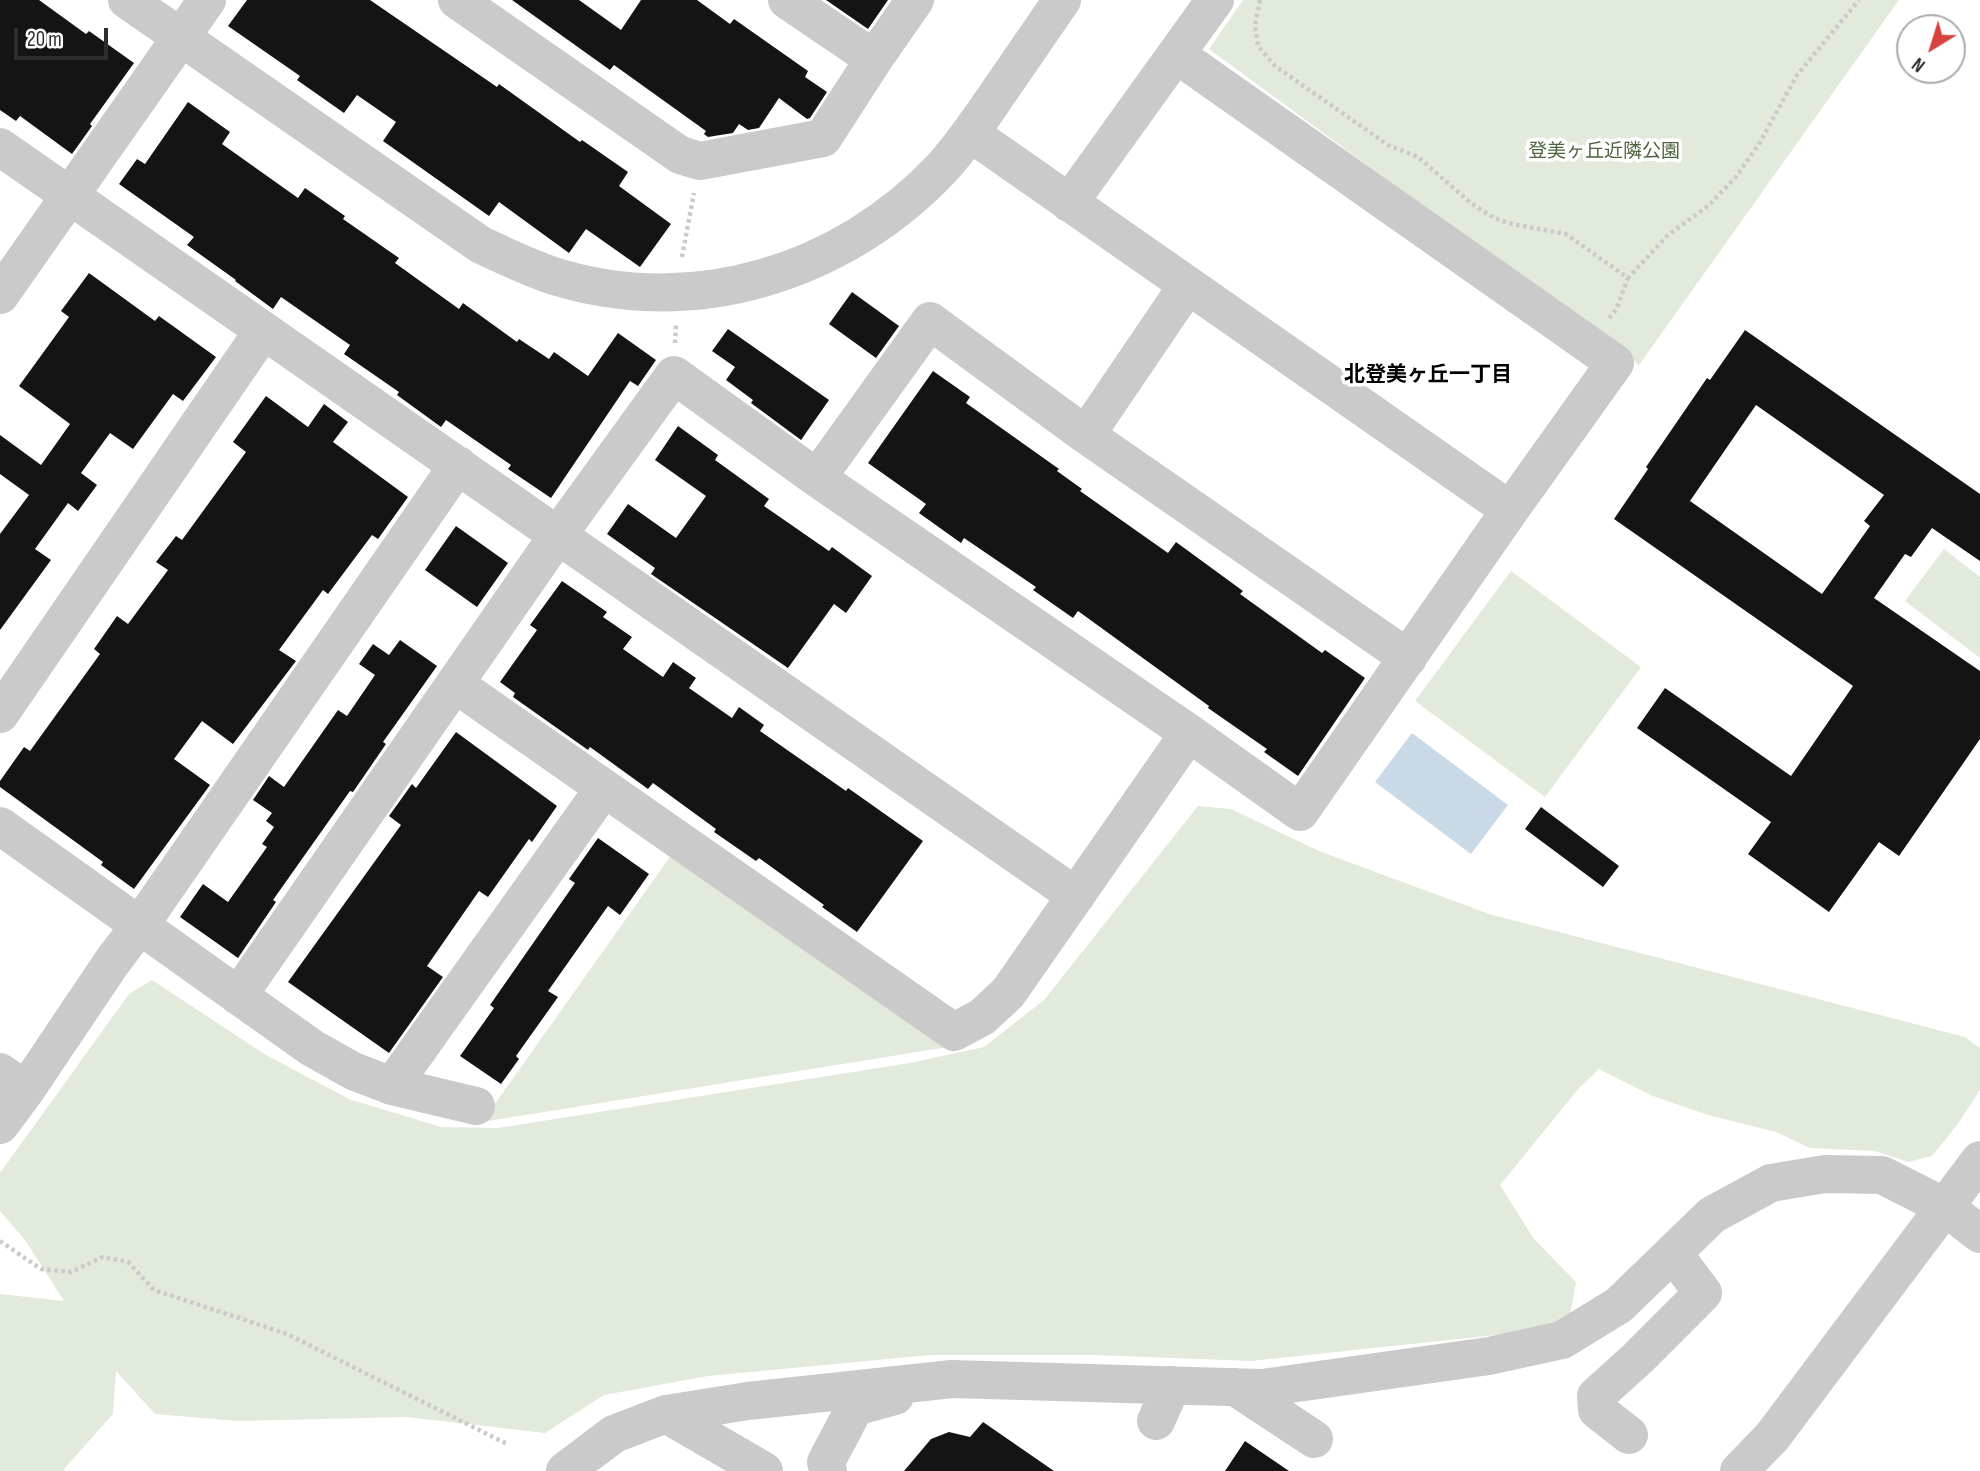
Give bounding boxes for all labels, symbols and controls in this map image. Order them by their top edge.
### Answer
scale bar [18,14,112,58]
north arrow [1896,14,1966,84]
text: 20 m [27,27,62,52]
text: N [1908,52,1930,77]
park label: 登美ヶ丘近隣公園 [1528,141,1680,163]
district label: 北登美ヶ丘一丁目 [1344,363,1512,389]

